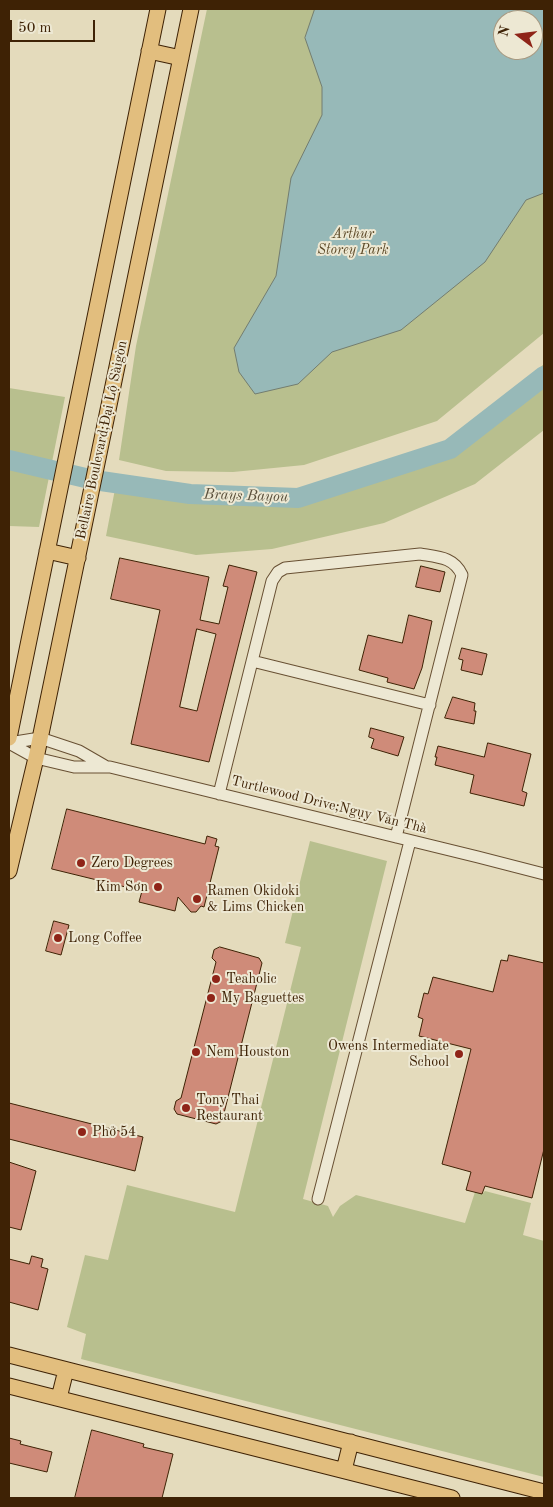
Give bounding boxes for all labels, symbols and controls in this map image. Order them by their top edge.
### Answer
scale bar [12,10,98,42]
north arrow [493,10,543,60]
text: 50 m [18,21,52,36]
text: N [496,24,513,38]
park label: Arthur Storey Park [317,226,389,258]
street label: Bellaire Boulevard;Đại Lộ Sàigòn [73,339,131,541]
water label: Brays Bayou [203,486,289,506]
street label: Turtlewood Drive;Ngụy Văn Thà [229,773,429,837]
place label: Zero Degrees [91,855,173,871]
marker: Zero Degrees [75,857,87,869]
place label: Kim Sơn [95,879,148,895]
marker: Kim Sơn [152,881,164,893]
place label: Ramen Okidoki & Lims Chicken [207,883,304,916]
marker: Ramen Okidoki & Lims Chicken [191,893,203,905]
place label: Long Coffee [68,930,142,946]
marker: Long Coffee [52,932,64,944]
place label: Teaholic [226,971,277,987]
marker: Teaholic [210,973,222,985]
place label: My Baguettes [221,990,304,1006]
marker: My Baguettes [205,992,217,1004]
place label: Owens Intermediate School [328,1038,449,1070]
place label: Nem Houston [206,1044,289,1060]
marker: Nem Houston [190,1046,202,1058]
marker: Owens Intermediate School [453,1048,465,1060]
place label: Tony Thai Restaurant [196,1092,263,1124]
marker: Tony Thai Restaurant [180,1102,192,1114]
place label: Phở 54 [92,1124,136,1140]
marker: Phở 54 [76,1126,88,1138]

